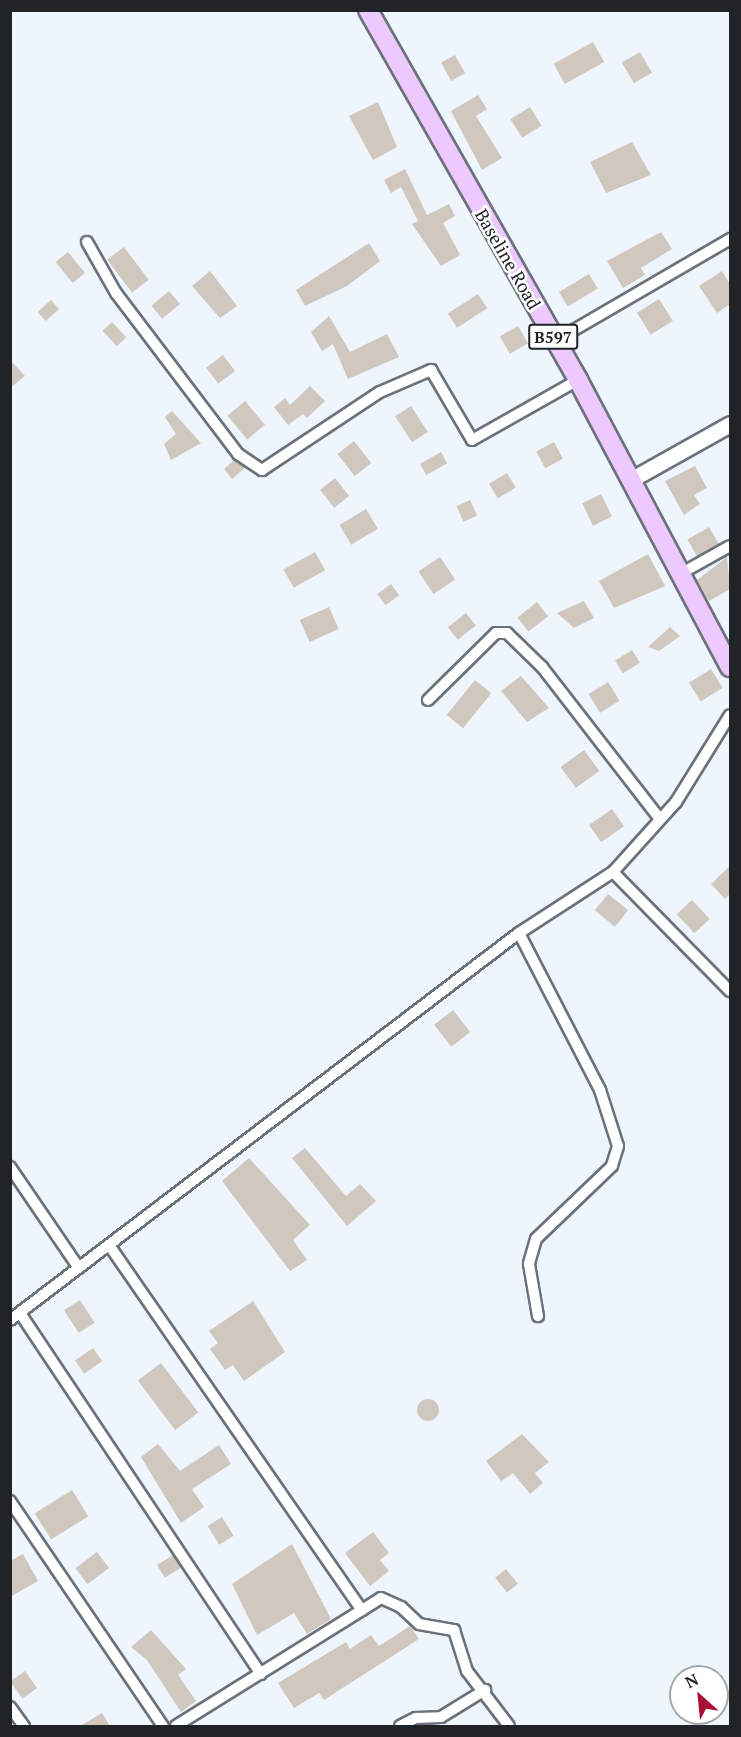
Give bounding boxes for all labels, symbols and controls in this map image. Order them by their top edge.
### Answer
street label: Baseline Road [471,205,545,313]
road number: B597 [528,324,578,350]
north arrow [669,1665,729,1725]
text: N [681,1668,702,1693]

